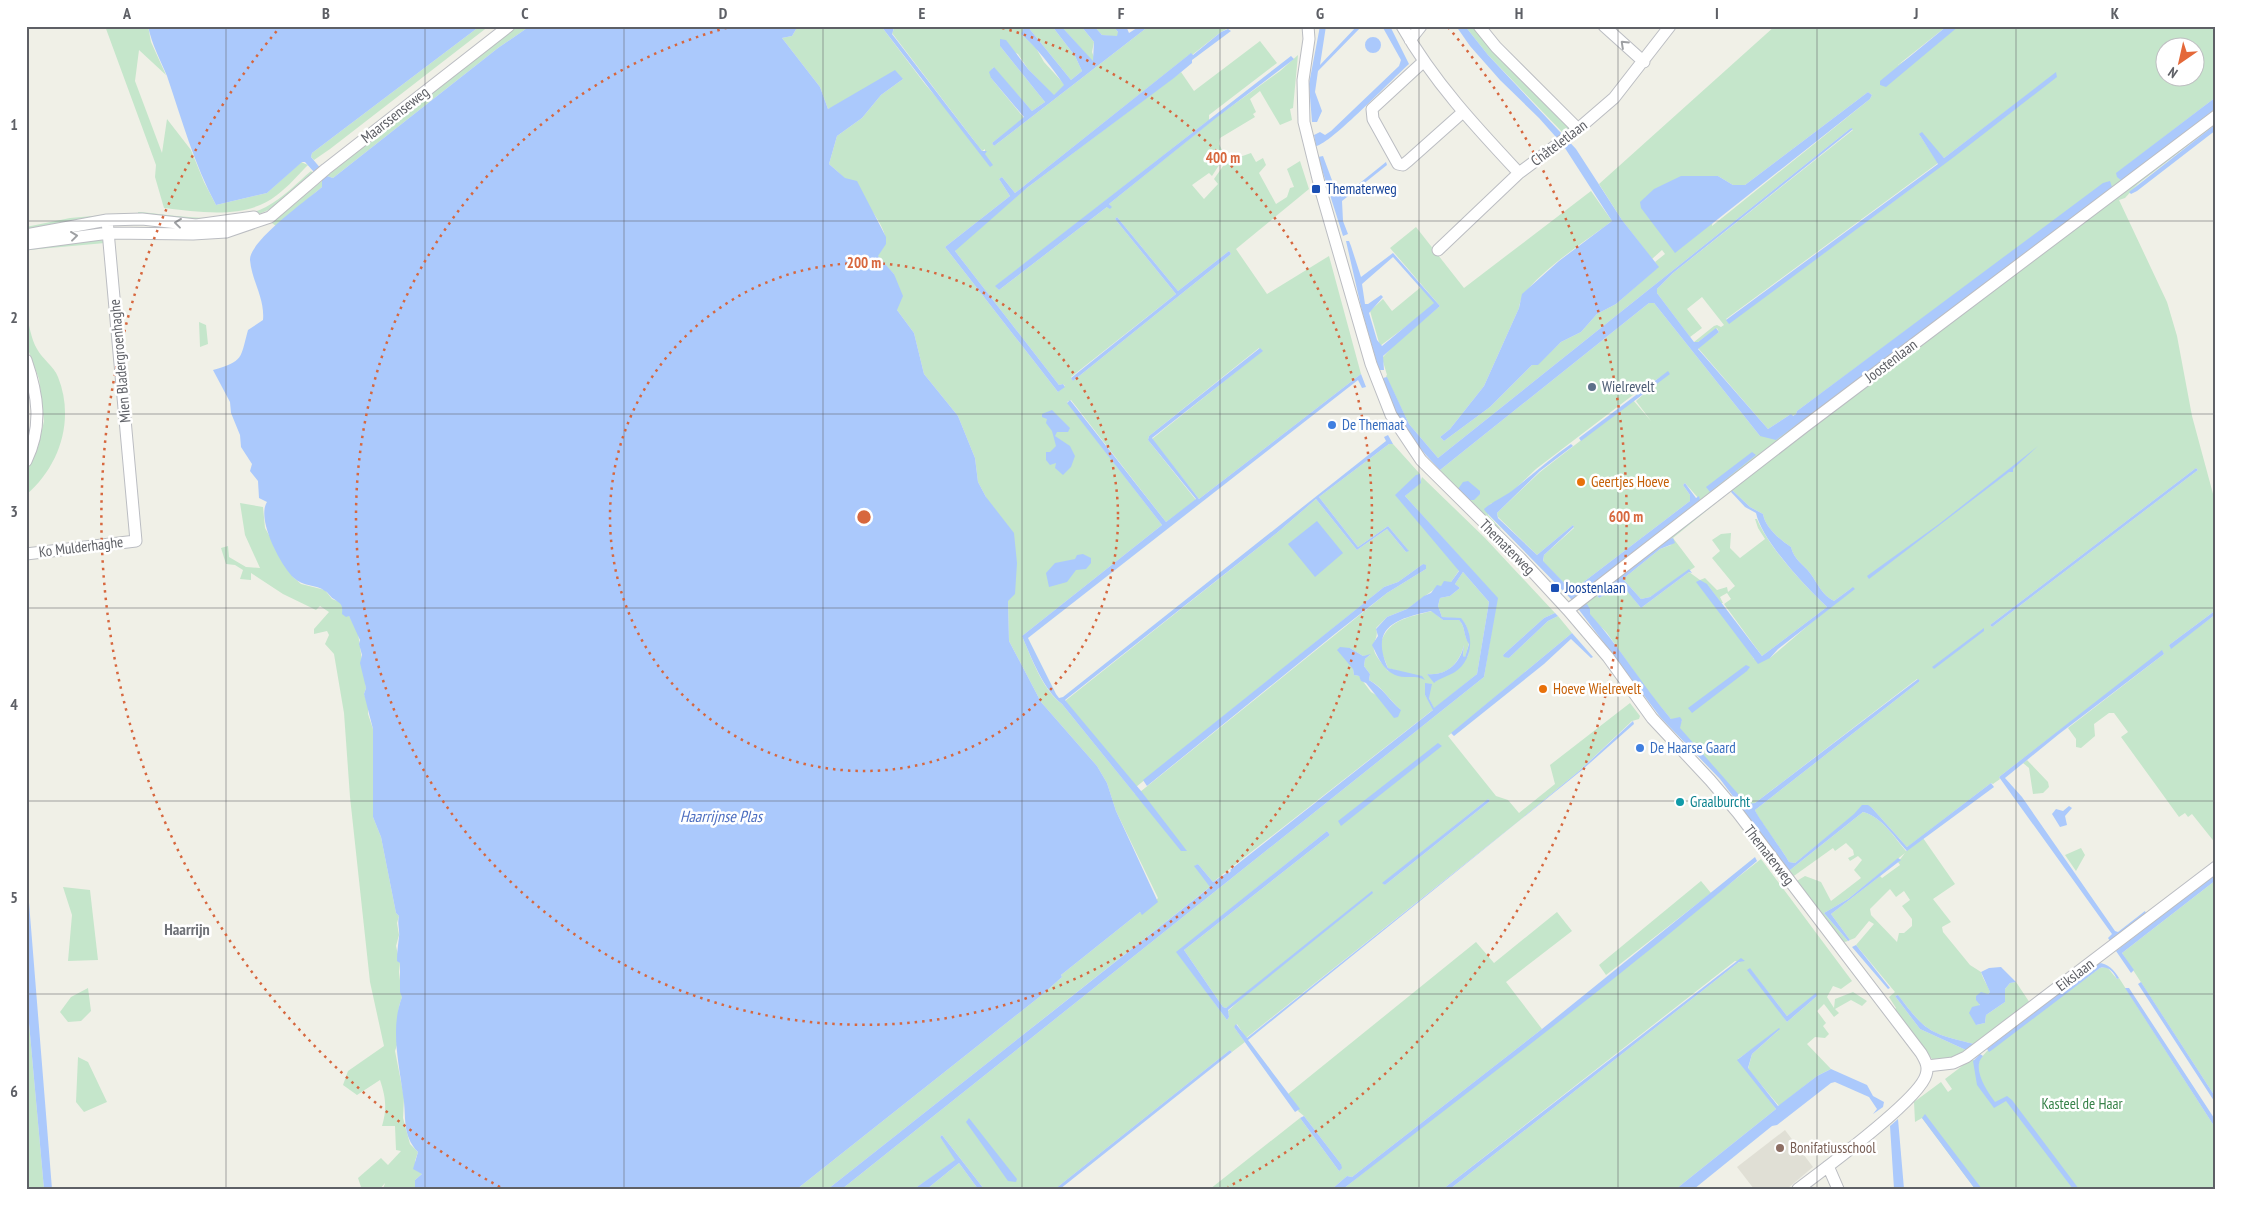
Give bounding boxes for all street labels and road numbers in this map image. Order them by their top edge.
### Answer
street label: Maarssenseweg [357,82,432,147]
street label: Châteletlaan [1527,115,1591,170]
street label: Mien Bladergroenhaghe [105,299,134,424]
street label: Joostenlaan [1860,335,1921,387]
street label: Thematerweg [1476,515,1539,578]
street label: Ko Mulderhaghe [38,532,124,561]
street label: Thematerweg [1740,821,1799,888]
street label: Eikslaan [2052,954,2097,995]

